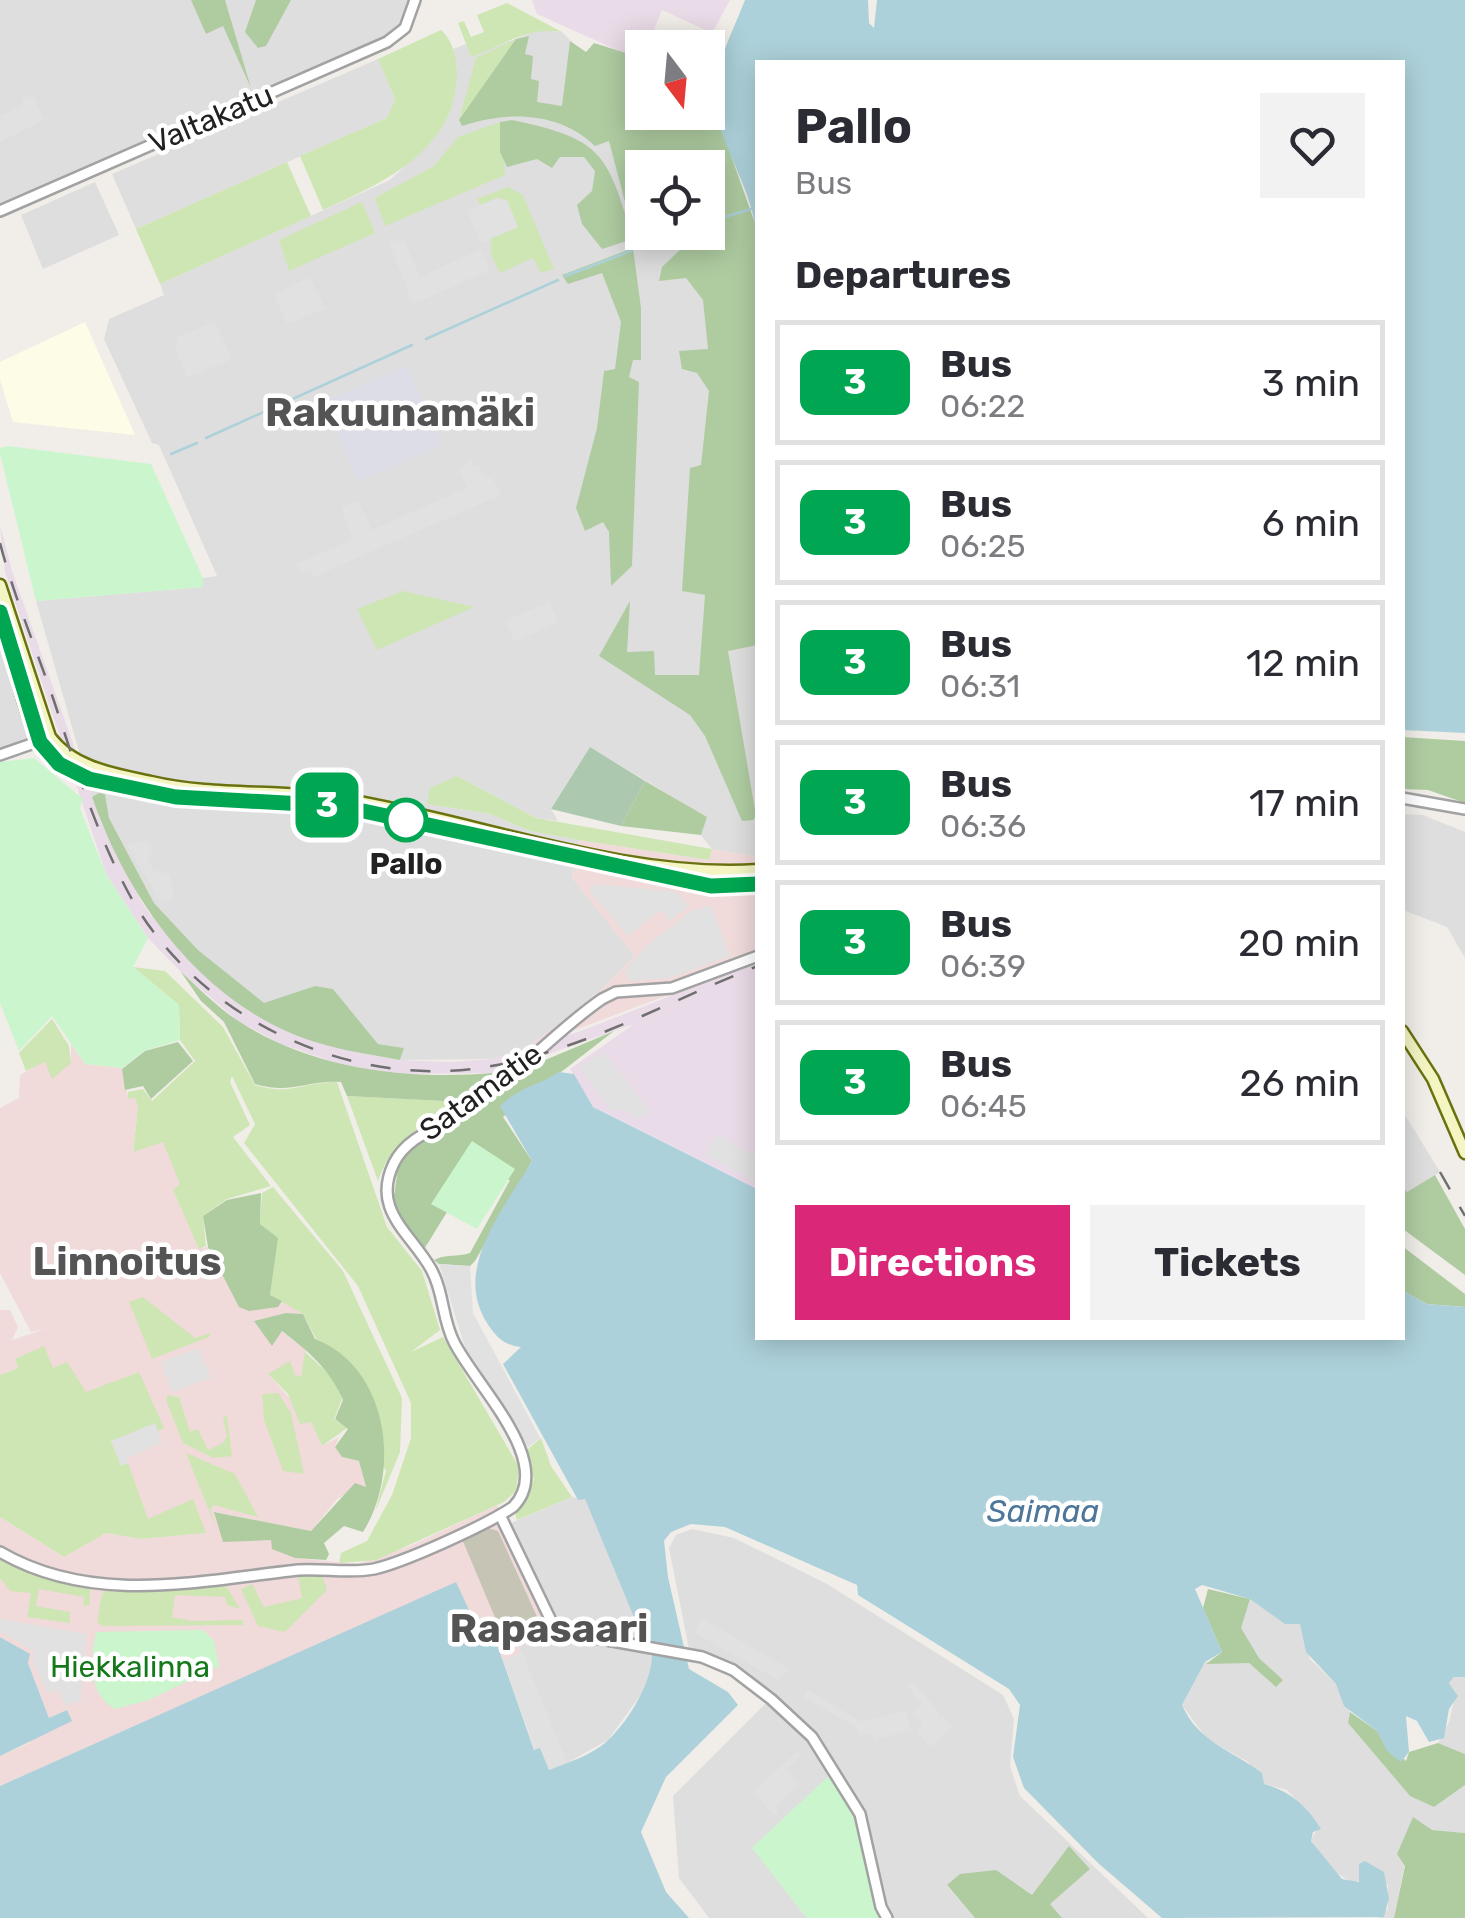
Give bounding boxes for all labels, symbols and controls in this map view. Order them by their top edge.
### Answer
north arrow [625,30,725,130]
map controls [625,30,725,250]
street label: Valtakatu [143,77,279,161]
button: heart [1260,93,1365,198]
text: Pallo [795,98,912,155]
button: locate [625,150,725,250]
text: Bus [795,164,852,202]
text: Departures [795,252,1011,298]
text: Bus [940,341,1012,387]
text: 3 min [1262,360,1360,406]
text: 3 [843,361,867,403]
text: 06:22 [940,387,1025,425]
district label: Rakuunamäki [265,389,535,436]
text: Bus [940,481,1012,527]
text: 6 min [1262,500,1360,546]
text: 3 [843,501,867,543]
text: 06:25 [940,527,1026,565]
text: Bus [940,621,1012,667]
text: 12 min [1246,640,1360,686]
text: 3 [843,641,867,683]
text: 06:31 [940,667,1020,705]
text: Bus [940,761,1012,807]
line badge: 3 [294,772,360,838]
text: 17 min [1249,780,1360,826]
text: 3 [843,781,867,823]
text: 3 [315,784,339,826]
marker: Pallo [385,799,427,841]
text: 06:36 [940,807,1026,845]
place label: Pallo [369,846,443,882]
text: Bus [940,901,1012,947]
text: 20 min [1238,920,1360,966]
text: 3 [843,921,867,963]
text: 06:39 [940,947,1026,985]
street label: Satamatie [413,1036,549,1148]
text: Bus [940,1041,1012,1087]
text: 26 min [1239,1060,1360,1106]
text: 3 [843,1061,867,1103]
text: 06:45 [940,1087,1027,1125]
button: Directions [795,1205,1070,1320]
button: Tickets [1090,1205,1365,1320]
district label: Linnoitus [32,1238,222,1285]
water label: Saimaa [987,1492,1099,1530]
district label: Rapasaari [450,1605,649,1652]
park label: Hiekkalinna [50,1649,210,1685]

